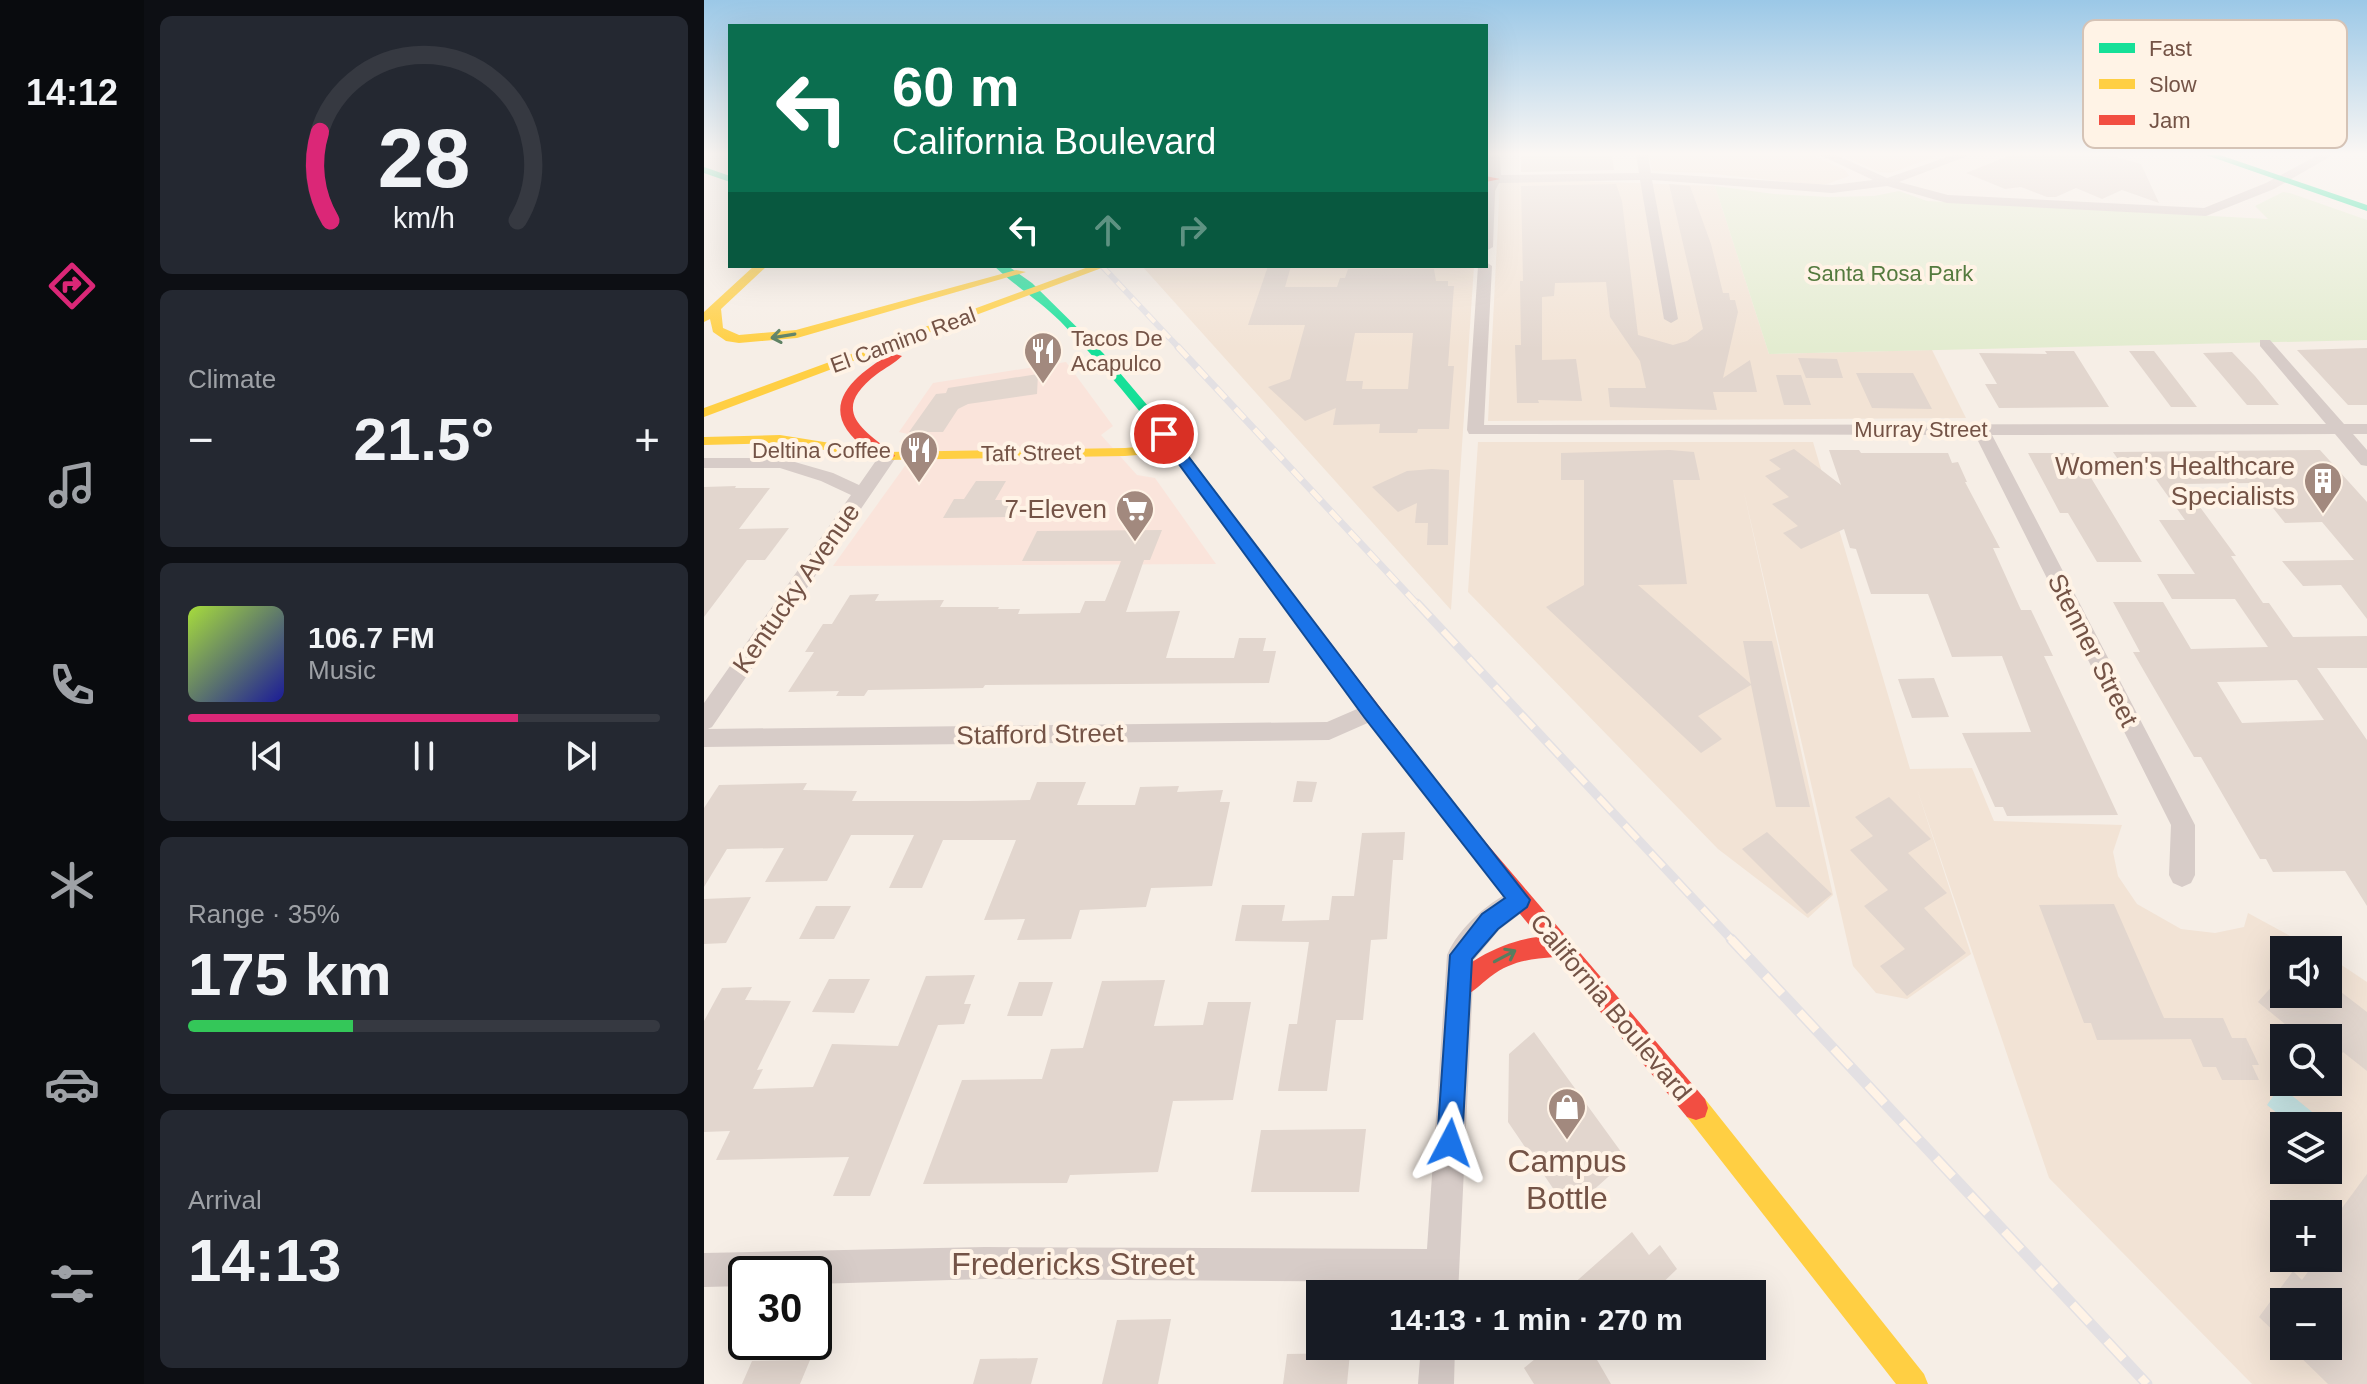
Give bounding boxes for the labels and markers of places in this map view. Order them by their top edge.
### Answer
place label: Tacos De Acapulco [1071,326,1163,376]
restaurant icon: Tacos De Acapulco [1022,330,1064,385]
pin [1130,400,1198,468]
restaurant icon: Deltina Coffee [898,429,940,484]
place label: Deltina Coffee [752,438,891,463]
place label: Women's Healthcare Specialists [2055,451,2295,511]
building icon: Women's Healthcare Specialists [2302,460,2344,515]
supermarket icon: 7-Eleven [1114,488,1156,543]
place label: 7-Eleven [1004,494,1107,524]
shop icon: Campus Bottle [1546,1086,1588,1141]
place label: Campus Bottle [1507,1143,1627,1216]

